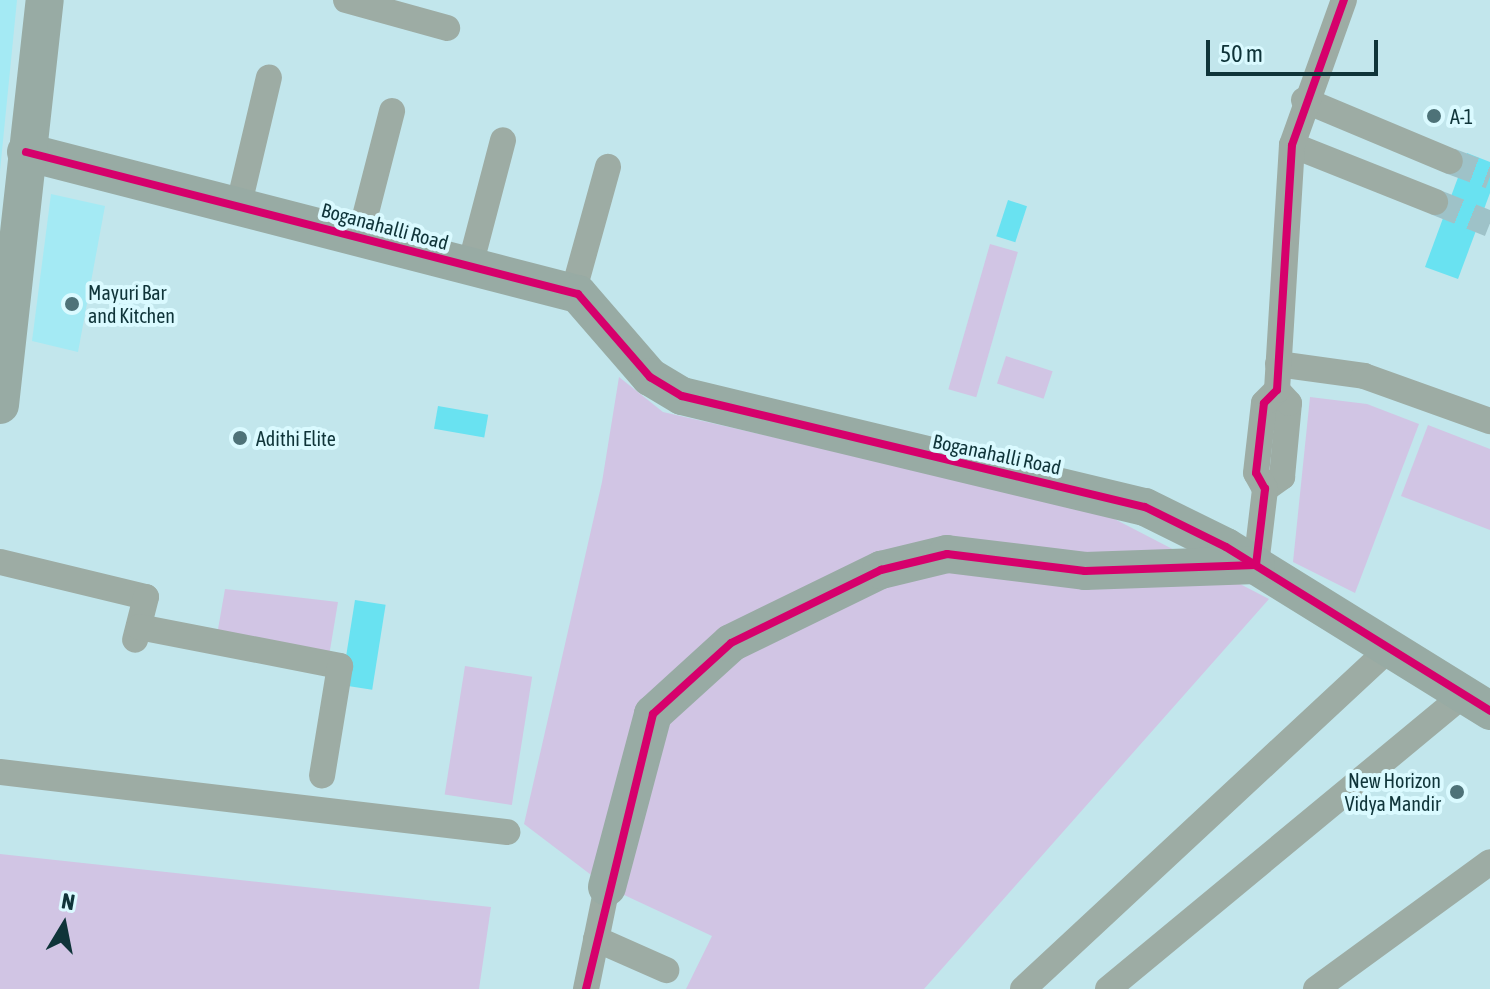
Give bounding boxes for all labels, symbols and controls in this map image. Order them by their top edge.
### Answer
scale bar [1210,24,1382,74]
text: 50 m [1220,40,1263,67]
place label: A-1 [1450,104,1473,128]
marker: A-1 [1425,107,1443,125]
street label: Boganahalli Road [319,198,451,254]
place label: Mayuri Bar and Kitchen [88,280,175,327]
marker: Mayuri Bar and Kitchen [63,295,81,313]
place label: Adithi Elite [256,426,336,450]
marker: Adithi Elite [231,429,249,447]
street label: Boganahalli Road [931,429,1063,479]
place label: New Horizon Vidya Mandir [1345,768,1441,815]
marker: New Horizon Vidya Mandir [1448,783,1466,801]
north arrow [24,885,104,965]
text: N [60,887,77,915]

